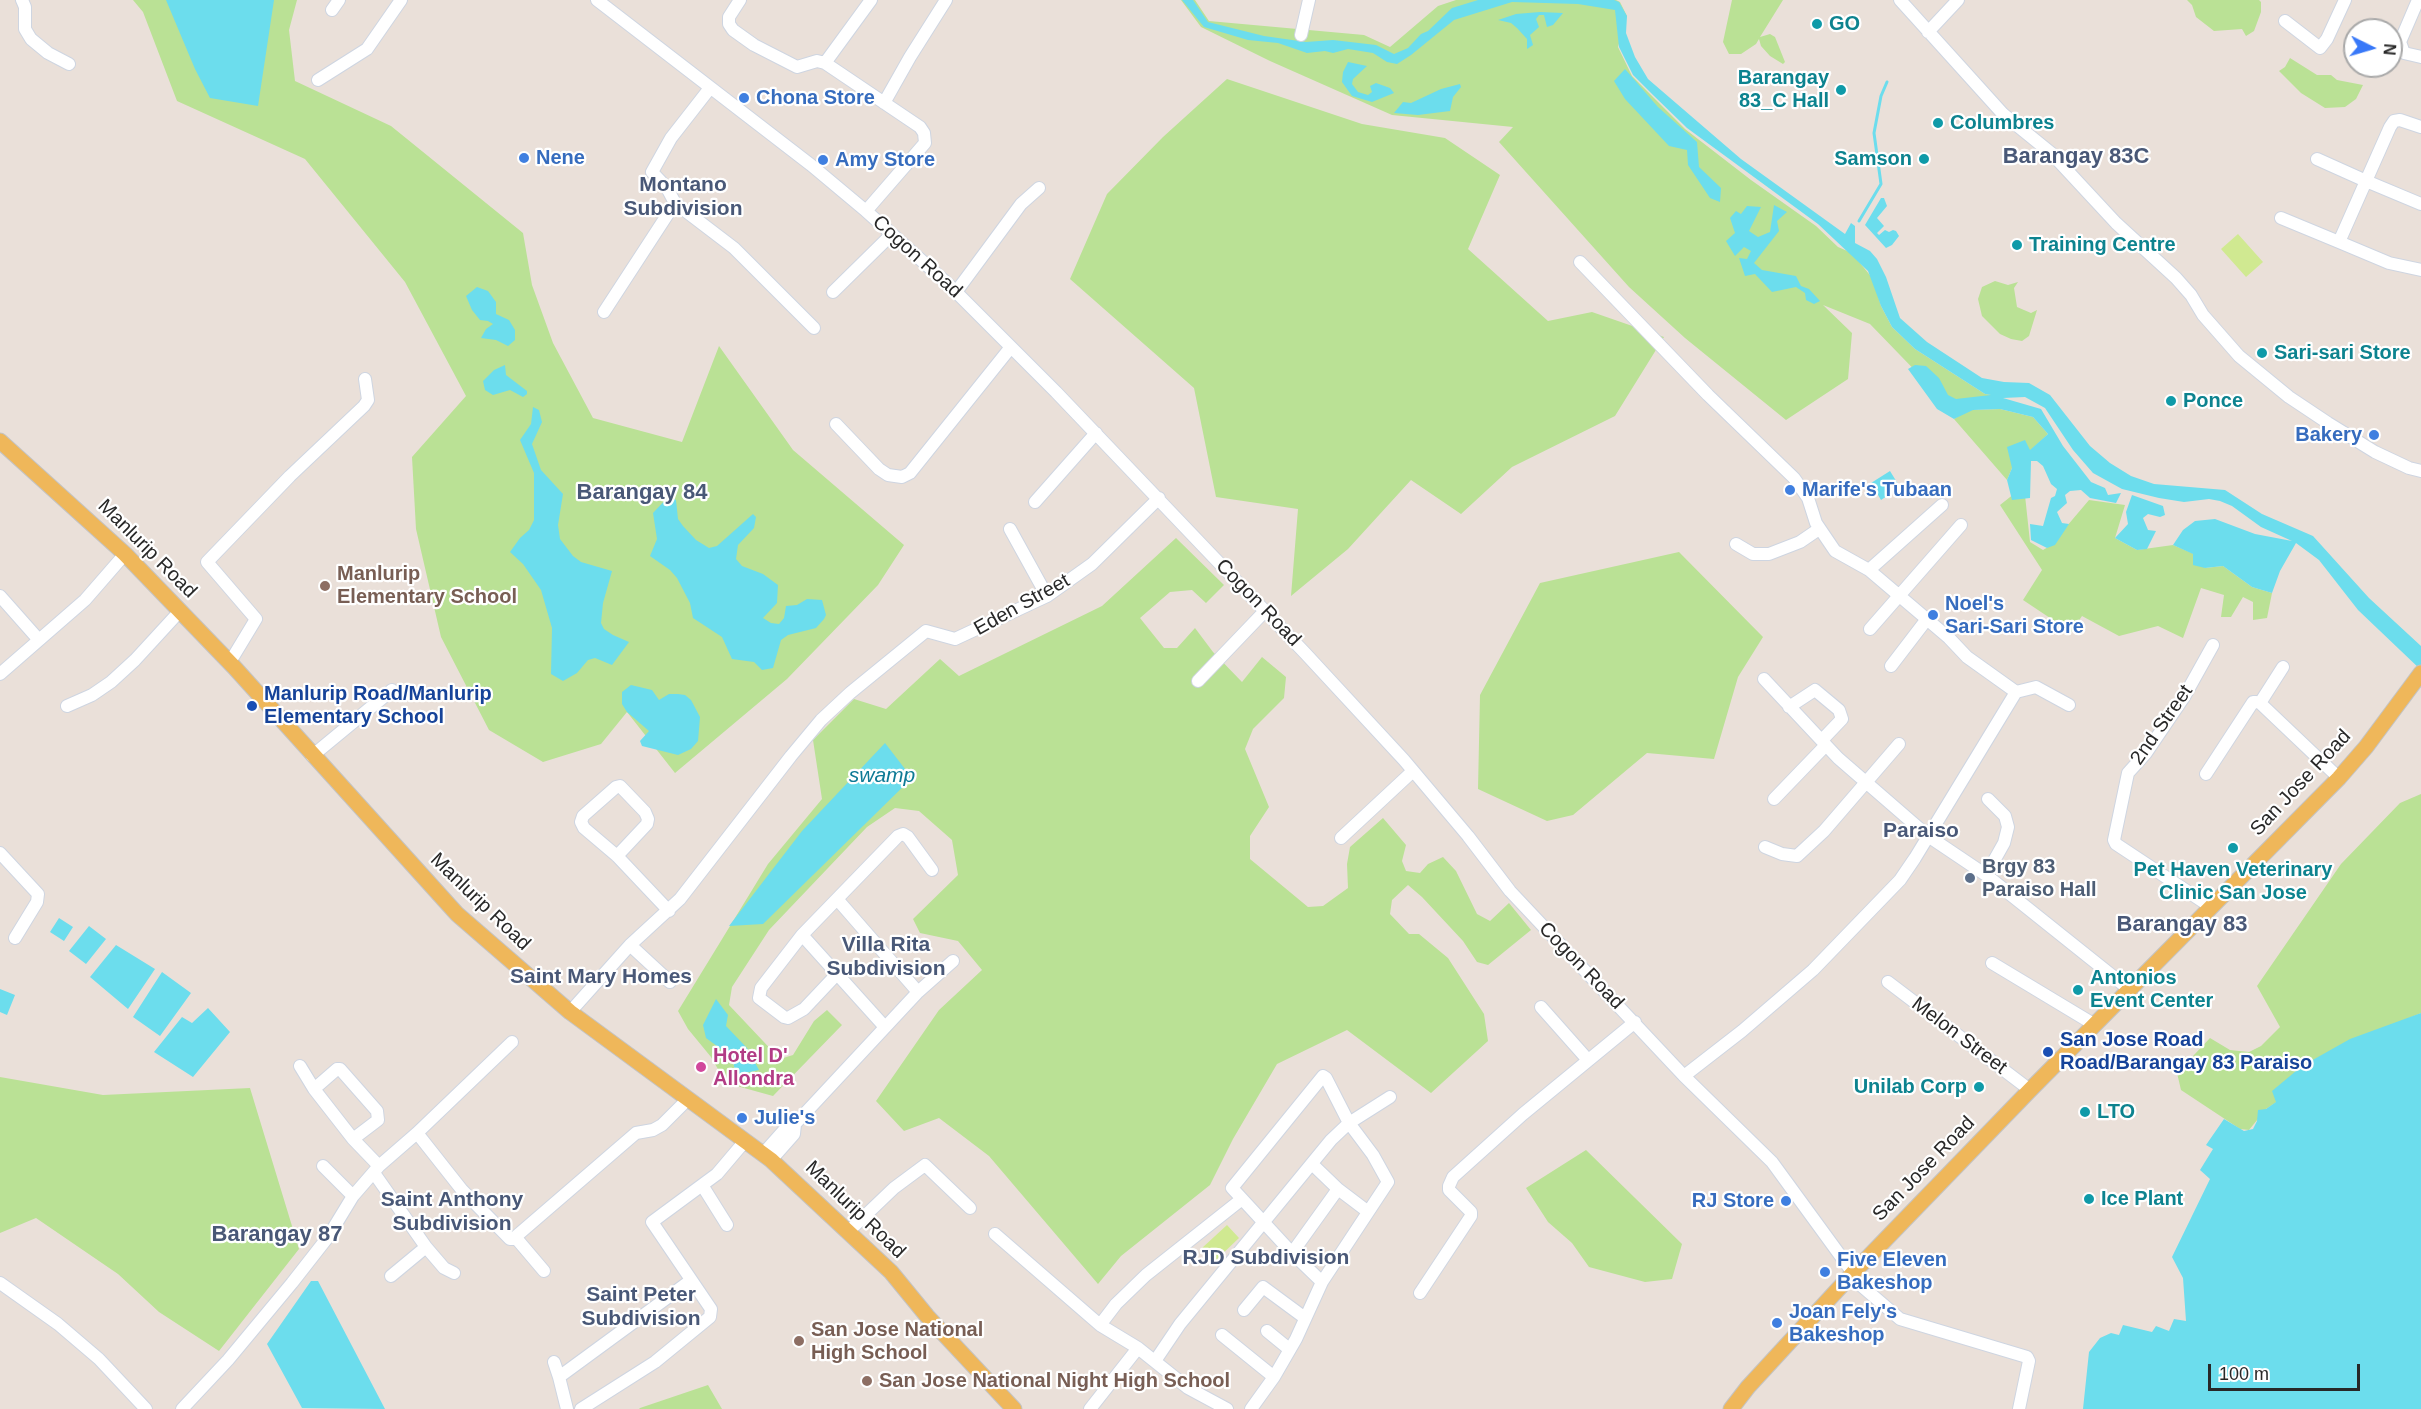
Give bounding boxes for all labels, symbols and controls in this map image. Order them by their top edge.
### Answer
place label: GO [1829,12,1860,36]
marker: GO [1810,17,1824,31]
north arrow [2343,18,2403,78]
text: N [2380,43,2398,56]
place label: Barangay 83_C Hall [1738,66,1829,113]
marker: Barangay 83_C Hall [1834,83,1848,97]
place label: Chona Store [756,86,875,110]
marker: Chona Store [737,91,751,105]
place label: Columbres [1950,111,2054,135]
marker: Columbres [1931,116,1945,130]
district label: Barangay 83C [2003,144,2149,170]
place label: Nene [536,146,585,170]
place label: Samson [1834,147,1912,171]
place label: Amy Store [835,148,935,172]
marker: Nene [517,151,531,165]
marker: Samson [1917,152,1931,166]
marker: Amy Store [816,153,830,167]
district label: Montano Subdivision [623,172,743,222]
street label: Cogon Road [867,211,967,303]
place label: Training Centre [2029,233,2176,257]
marker: Training Centre [2010,238,2024,252]
place label: Sari-sari Store [2274,341,2411,365]
marker: Sari-sari Store [2255,346,2269,360]
place label: Ponce [2183,389,2243,413]
marker: Ponce [2164,394,2178,408]
place label: Bakery [2295,423,2362,447]
marker: Bakery [2367,428,2381,442]
place label: Marife's Tubaan [1802,478,1952,502]
district label: Barangay 84 [577,480,707,506]
marker: Marife's Tubaan [1783,483,1797,497]
street label: Manlurip Road [93,495,201,603]
street label: Cogon Road [1210,554,1306,652]
place label: Manlurip Elementary School [337,562,517,609]
street label: Eden Street [970,569,1074,641]
marker: Manlurip Elementary School [318,579,332,593]
place label: Noel's Sari-Sari Store [1945,592,2084,639]
marker: Noel's Sari-Sari Store [1926,608,1940,622]
street label: 2nd Street [2126,680,2198,770]
place label: Manlurip Road/Manlurip Elementary School [264,682,492,729]
marker: Manlurip Road/Manlurip Elementary School [245,699,259,713]
street label: San Jose Road [2246,725,2356,841]
water label: swamp [849,763,915,789]
district label: Paraiso [1883,818,1959,844]
marker: Pet Haven Veterinary Clinic San Jose [2226,841,2240,855]
street label: Manlurip Road [425,848,535,956]
place label: Brgy 83 Paraiso Hall [1982,855,2097,902]
place label: Pet Haven Veterinary Clinic San Jose [2134,858,2332,905]
marker: Brgy 83 Paraiso Hall [1963,871,1977,885]
district label: Barangay 83 [2117,912,2247,938]
street label: Cogon Road [1533,917,1629,1015]
district label: Villa Rita Subdivision [826,932,946,982]
district label: Saint Mary Homes [510,964,692,990]
place label: Antonios Event Center [2090,966,2213,1013]
marker: Antonios Event Center [2071,983,2085,997]
street label: Melon Street [1907,992,2011,1080]
place label: San Jose Road Road/Barangay 83 Paraiso [2060,1028,2312,1075]
place label: Hotel D' Allondra [713,1044,794,1091]
marker: San Jose Road Road/Barangay 83 Paraiso [2041,1045,2055,1059]
marker: Hotel D' Allondra [694,1060,708,1074]
place label: Unilab Corp [1854,1075,1967,1099]
marker: Unilab Corp [1972,1080,1986,1094]
place label: LTO [2097,1100,2135,1124]
marker: LTO [2078,1105,2092,1119]
place label: Julie's [754,1106,815,1130]
marker: Julie's [735,1111,749,1125]
street label: San Jose Road [1868,1111,1980,1227]
street label: Manlurip Road [800,1156,910,1264]
district label: Saint Anthony Subdivision [381,1187,523,1237]
place label: Ice Plant [2101,1187,2183,1211]
place label: RJ Store [1692,1189,1774,1213]
marker: Ice Plant [2082,1192,2096,1206]
marker: RJ Store [1779,1194,1793,1208]
district label: Barangay 87 [212,1222,342,1248]
district label: RJD Subdivision [1183,1245,1349,1271]
place label: Five Eleven Bakeshop [1837,1248,1947,1295]
marker: Five Eleven Bakeshop [1818,1265,1832,1279]
district label: Saint Peter Subdivision [581,1282,701,1332]
place label: Joan Fely's Bakeshop [1789,1300,1897,1347]
marker: Joan Fely's Bakeshop [1770,1316,1784,1330]
place label: San Jose National High School [811,1318,983,1365]
marker: San Jose National High School [792,1334,806,1348]
scale bar [2211,1352,2362,1390]
text: 100 m [2219,1364,2269,1384]
place label: San Jose National Night High School [879,1369,1230,1393]
marker: San Jose National Night High School [860,1374,874,1388]

